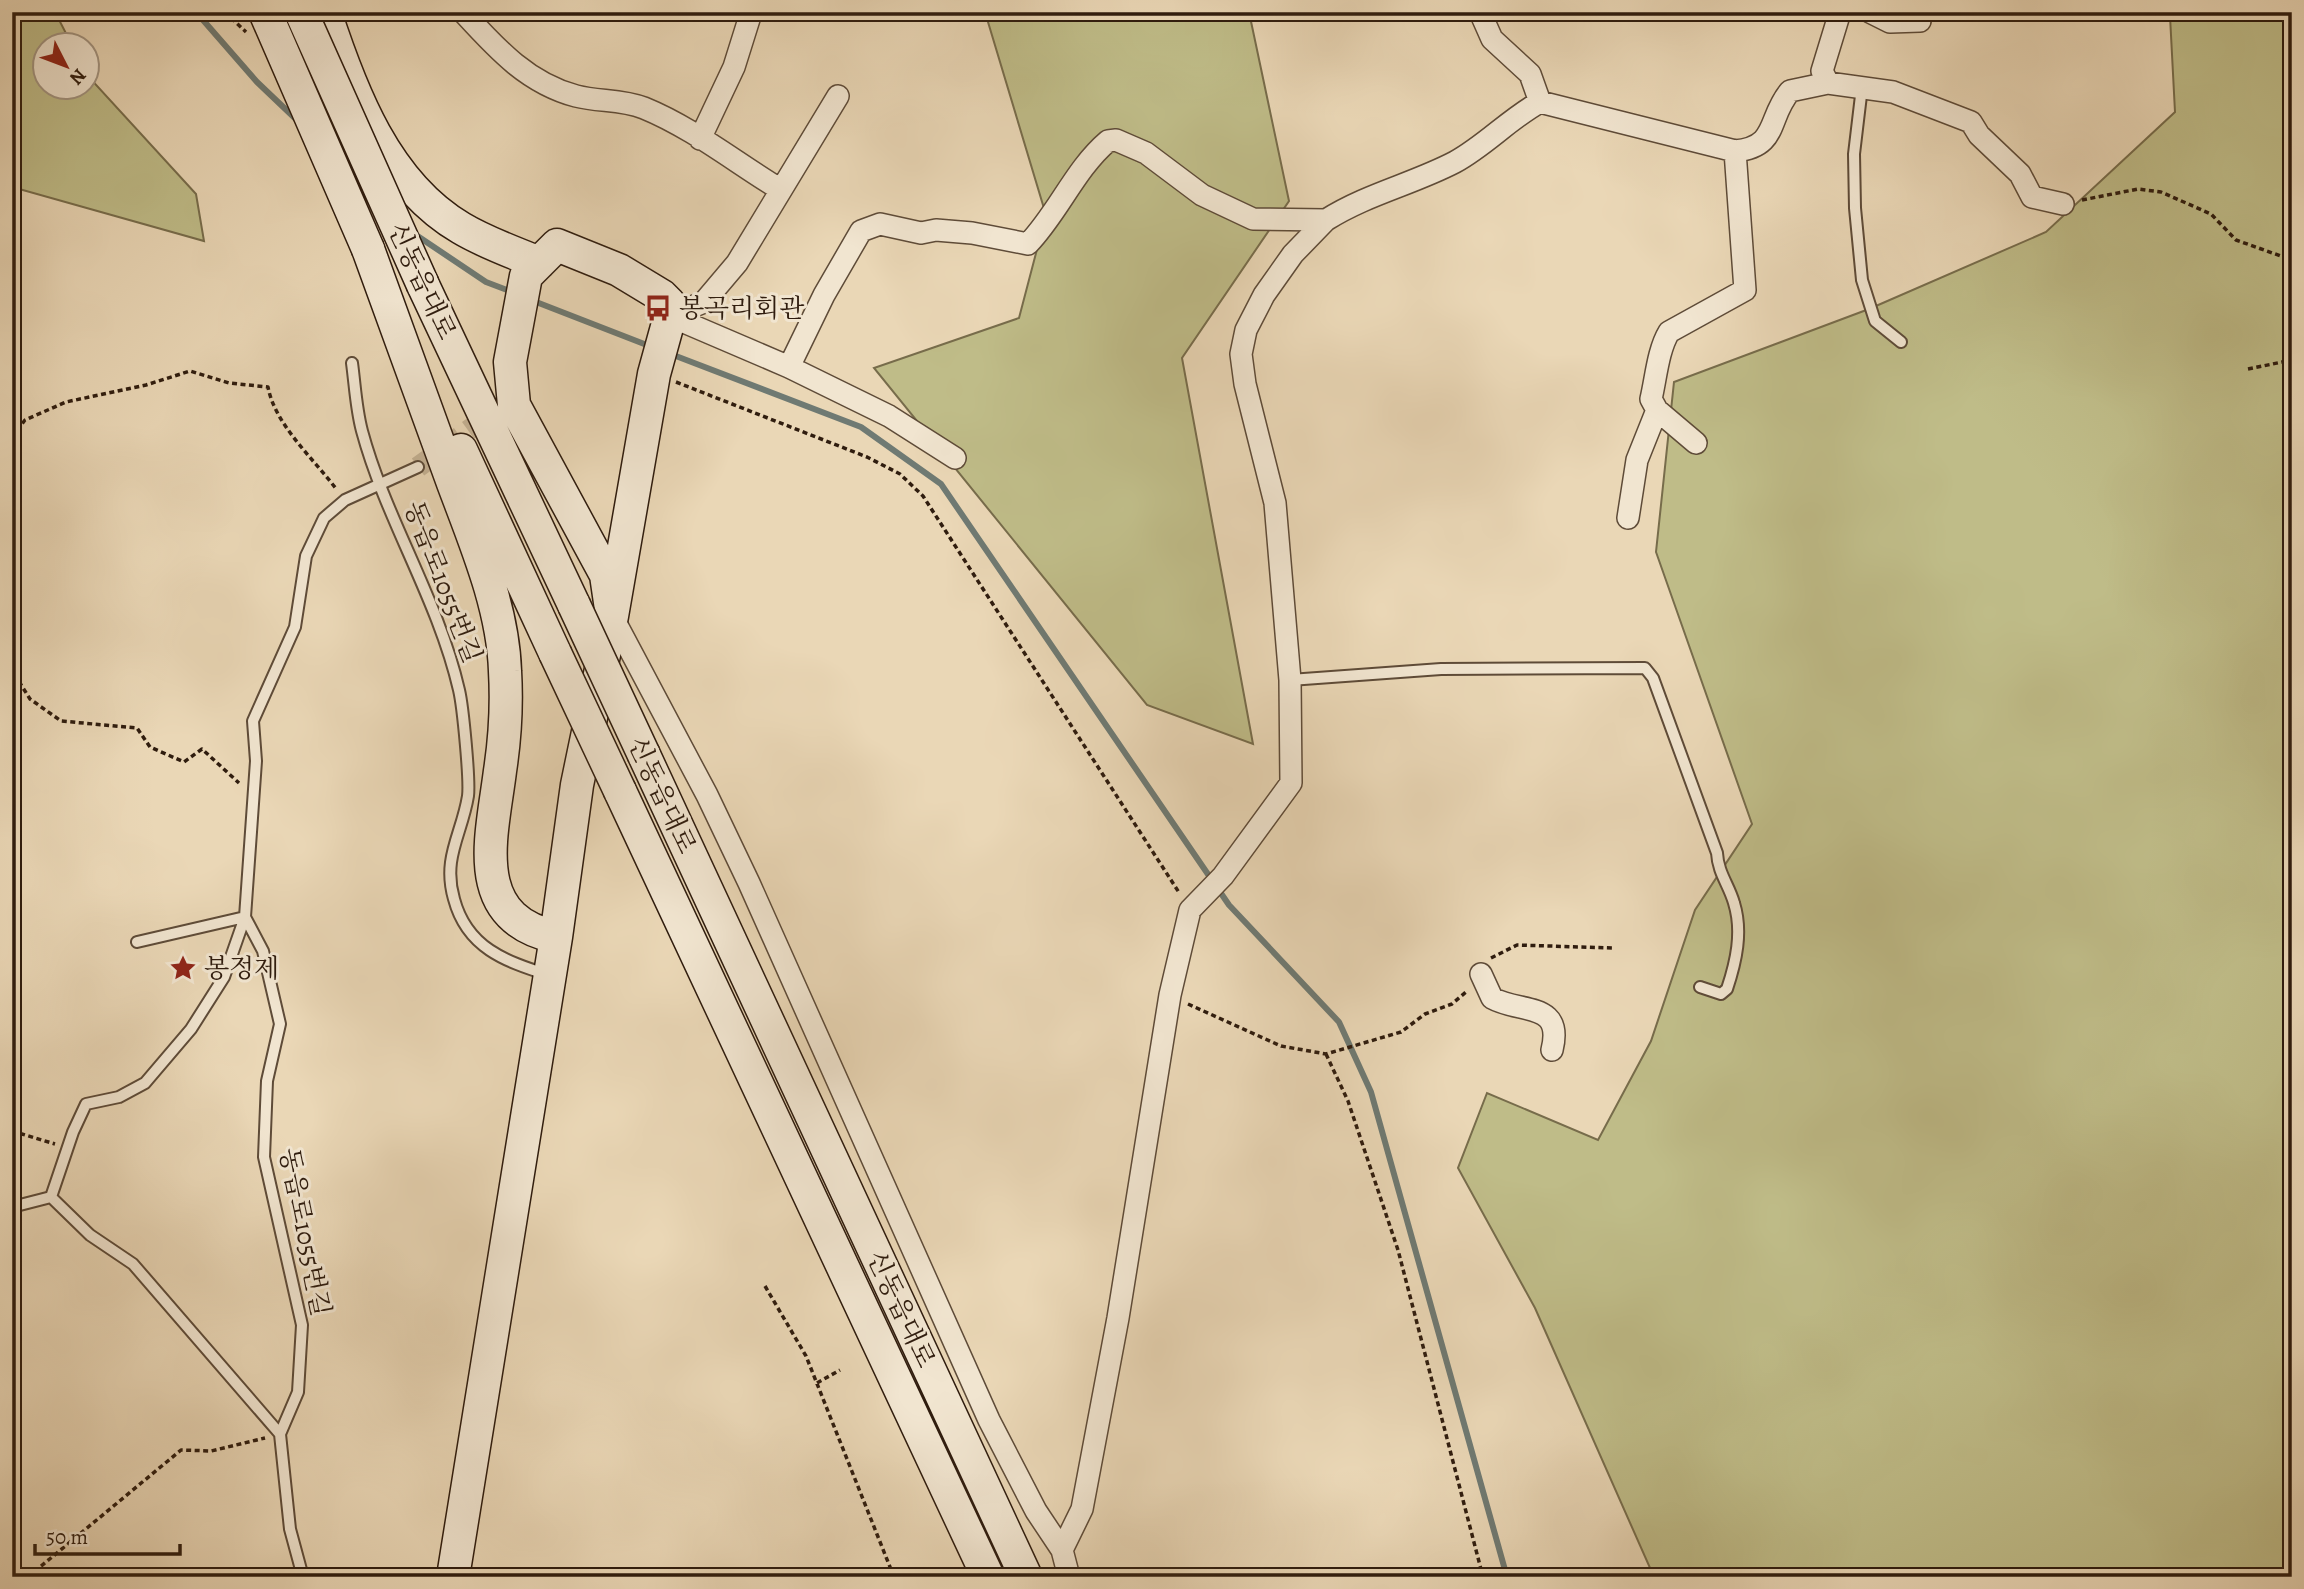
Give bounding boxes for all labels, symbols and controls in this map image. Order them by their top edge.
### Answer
north arrow [32,32,102,102]
text: N [63,63,92,91]
street label: 신동읍대로 [380,217,464,345]
place label: 봉곡리회관 [679,291,805,326]
bus stop icon: 봉곡리회관 [643,293,673,323]
street label: 동읍로1055번길 [396,496,490,668]
street label: 신동읍대로 [620,731,704,859]
place label: 봉정제 [204,951,279,986]
place icon: 봉정제 [168,953,198,983]
street label: 동읍로1055번길 [272,1145,338,1319]
street label: 신동읍대로 [859,1245,943,1373]
scale bar [35,1512,180,1556]
text: 50 m [46,1523,88,1551]

